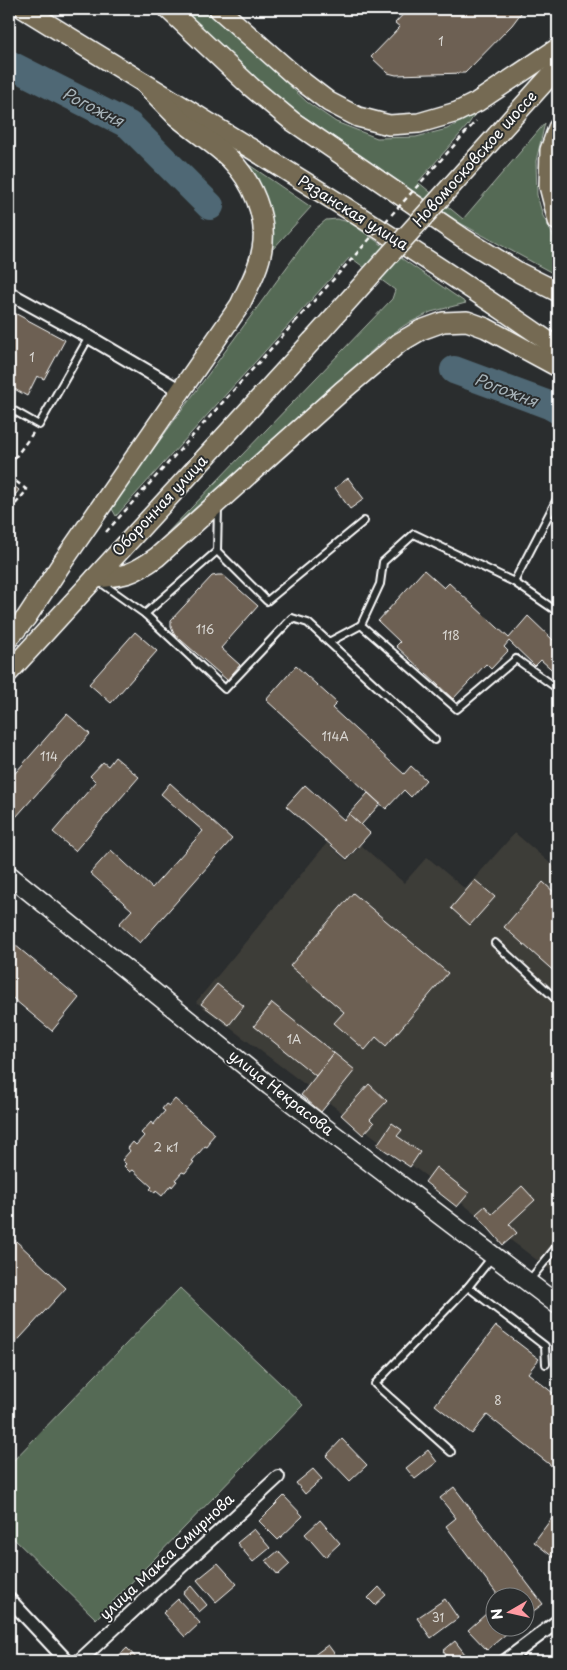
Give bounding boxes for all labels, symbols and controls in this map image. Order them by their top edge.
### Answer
house number: 1 [438,32,444,50]
water label: Рогожня [59,80,130,132]
street label: Новомосковское шоссе [406,85,542,231]
street label: Рязанская улица [294,169,414,255]
house number: 1 [29,348,35,366]
water label: Рогожня [471,366,543,413]
street label: Оборонная улица [106,449,212,561]
house number: 116 [196,620,214,638]
house number: 118 [442,626,460,644]
house number: 114А [321,727,349,745]
house number: 114 [40,747,58,765]
house number: 1А [287,1030,301,1048]
street label: улица Некрасова [224,1043,340,1141]
house number: 2 к1 [154,1138,178,1156]
house number: 8 [494,1391,502,1409]
street label: улица Макса Смирнова [93,1487,239,1625]
north arrow [484,1588,534,1638]
text: N [485,1607,508,1621]
house number: 31 [432,1608,444,1626]

